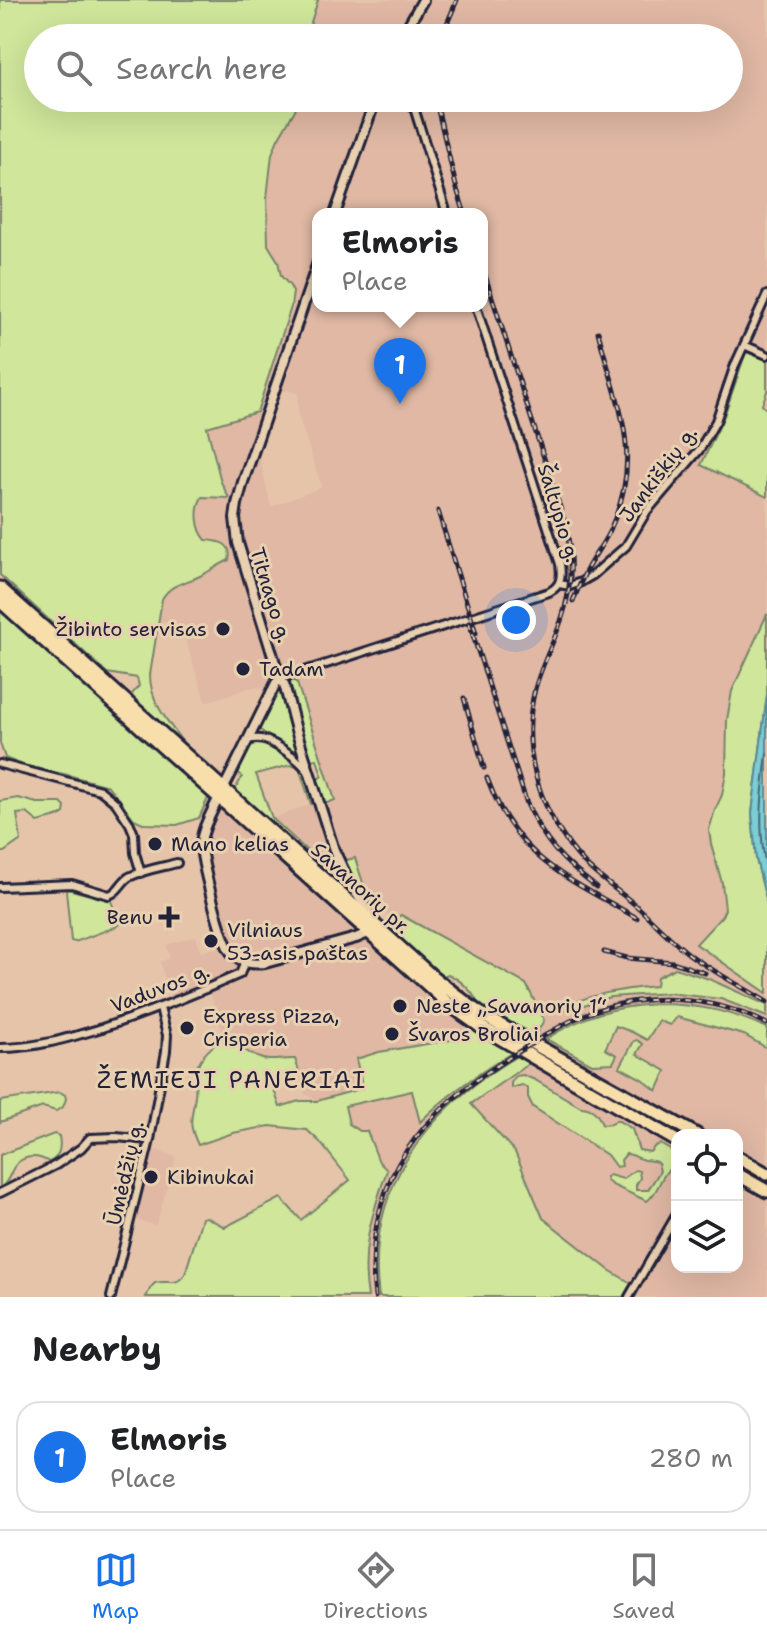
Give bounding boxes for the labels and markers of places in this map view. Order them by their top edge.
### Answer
pin: 1 [374,338,426,404]
place label: Žibinto servisas [56,616,207,642]
marker: Žibinto servisas [214,620,232,638]
place label: Tadam [259,656,324,682]
marker: Tadam [234,660,252,678]
place label: Mano kelias [171,831,289,857]
marker: Mano kelias [146,835,164,853]
place label: Benu [107,904,153,930]
marker: Benu [160,908,178,926]
place label: Vilniaus 53-asis paštas [227,917,368,966]
marker: Vilniaus 53-asis paštas [202,932,220,950]
place label: Neste „Savanorių 1“ [416,993,607,1019]
marker: Neste „Savanorių 1“ [391,997,409,1015]
place label: Express Pizza, Crisperia [203,1003,339,1052]
marker: Express Pizza, Crisperia [178,1019,196,1037]
place label: Švaros Broliai [408,1021,539,1047]
marker: Švaros Broliai [383,1025,401,1043]
place label: Kibinukai [167,1164,254,1190]
marker: Kibinukai [142,1168,160,1186]

